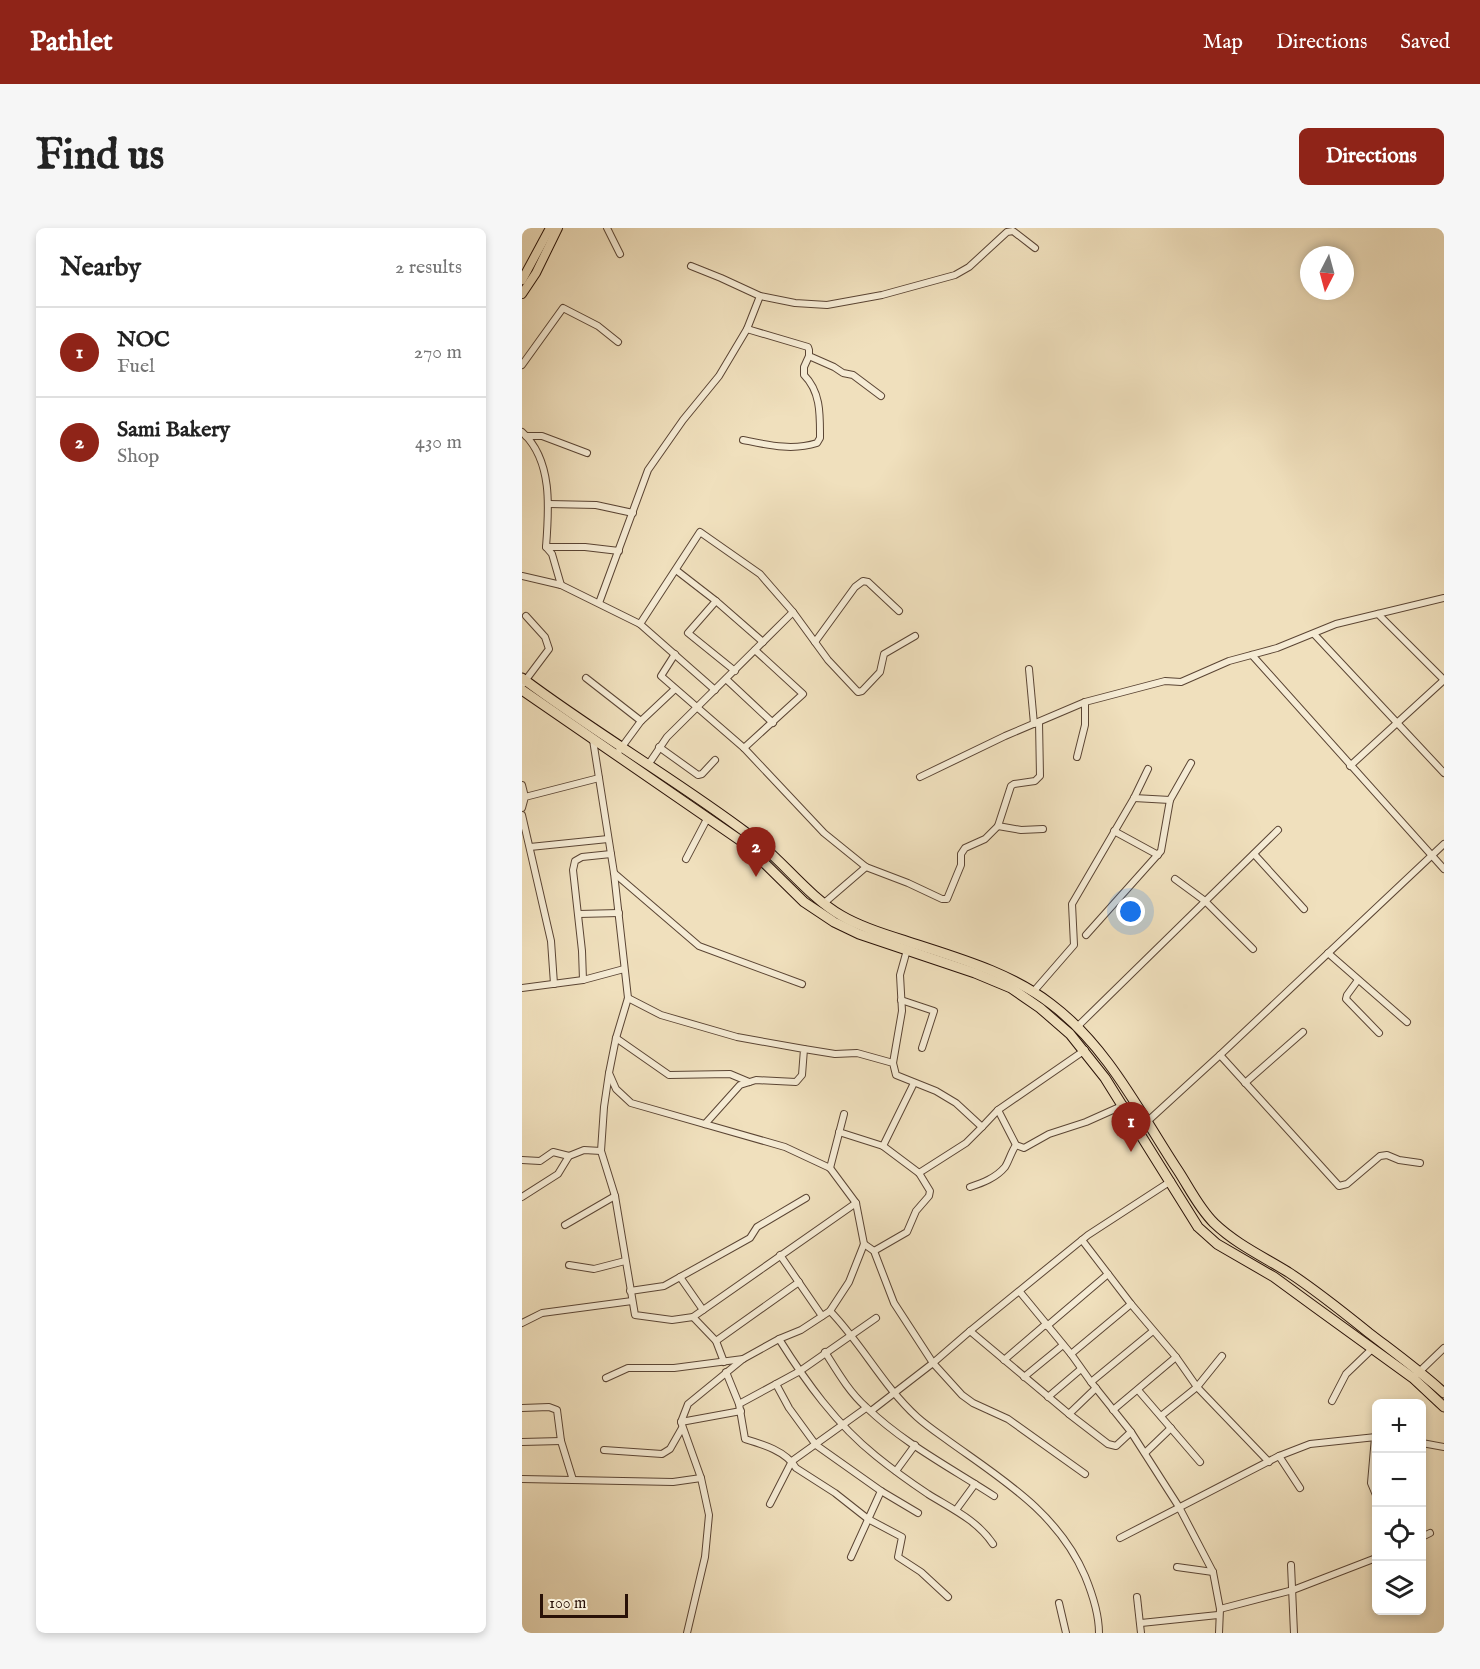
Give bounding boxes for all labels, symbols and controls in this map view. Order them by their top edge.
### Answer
text: Pathlet [30,25,113,60]
text: Map [1203,29,1243,56]
text: Directions [1276,29,1367,56]
text: Saved [1400,29,1450,56]
button: Directions [1299,128,1444,185]
text: Find us [36,130,164,183]
north arrow [1300,246,1354,300]
text: Nearby [60,251,141,284]
text: 2 results [395,255,462,280]
text: NOC [117,326,170,354]
text: 1 [76,340,83,365]
text: 270 m [414,340,462,365]
text: Fuel [117,354,155,379]
text: Sami Bakery [117,416,230,444]
text: 2 [75,430,84,455]
text: 430 m [415,430,462,455]
text: Shop [117,444,159,469]
pin: 2 [736,828,776,877]
your location [1116,897,1145,926]
pin: 1 [1112,1102,1150,1152]
map controls [1372,1399,1426,1615]
button: + [1372,1399,1426,1453]
button: − [1372,1453,1426,1507]
button: locate [1372,1507,1426,1561]
button: layers [1372,1561,1426,1615]
scale bar [540,1591,628,1618]
text: 100 m [549,1594,586,1614]

